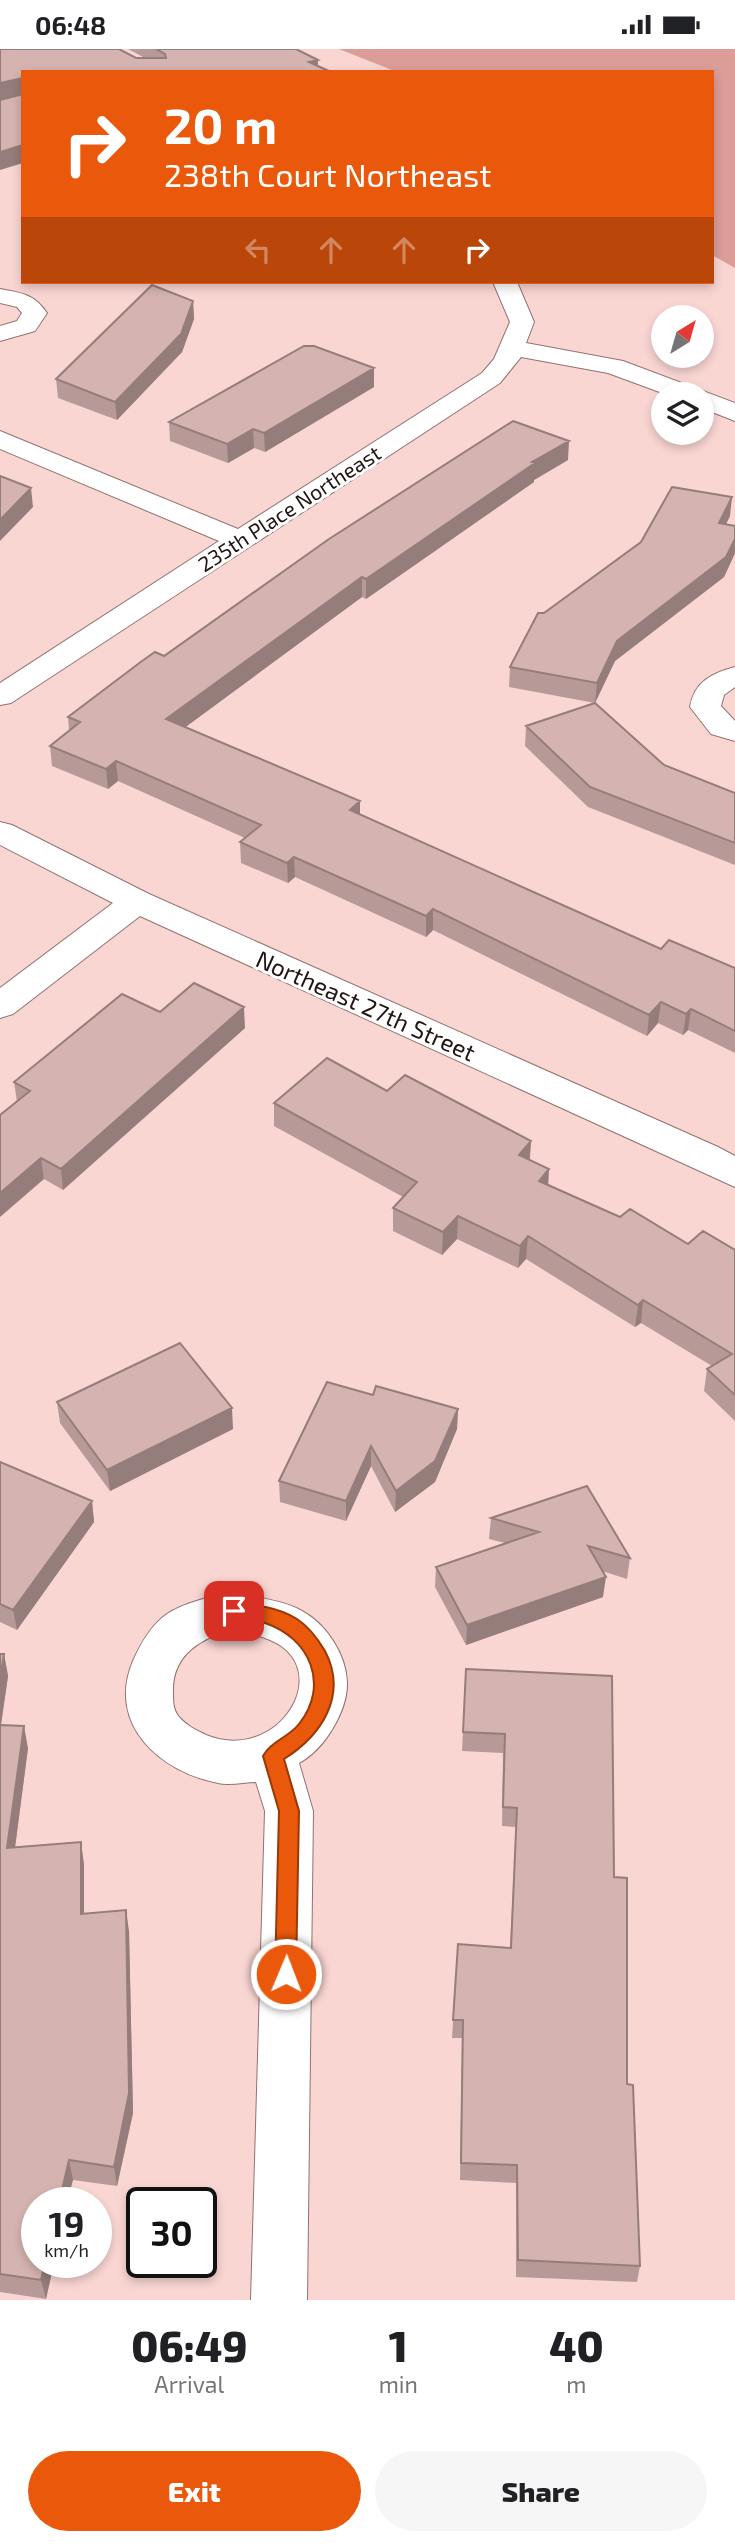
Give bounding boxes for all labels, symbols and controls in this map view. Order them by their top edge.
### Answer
text: 06:48 [35,9,106,40]
text: 20 m [164,95,277,154]
icon: right [49,98,140,189]
text: 238th Court Northeast [164,155,492,193]
icon: left [239,231,277,269]
icon: ahead [312,231,350,269]
icon: ahead [385,231,423,269]
icon: right [458,231,496,269]
north arrow [651,305,714,367]
map controls [651,305,714,445]
button: layers [651,382,714,445]
street label: 235th Place Northeast [193,440,385,576]
street label: Northeast 27th Street [252,944,480,1066]
pin [204,1581,264,1641]
icon: arrive [215,1592,253,1630]
position arrow [249,1937,323,2011]
speed limit sign: 30 [126,2187,217,2278]
text: 19 [49,2202,84,2244]
text: km/h [44,2239,89,2261]
text: 06:49 [131,2320,247,2370]
text: 1 [389,2320,408,2370]
text: 40 [549,2320,604,2370]
text: Arrival [154,2370,224,2398]
text: min [379,2370,418,2398]
text: m [566,2370,587,2398]
button: Exit [28,2451,361,2531]
button: Share [375,2451,707,2531]

